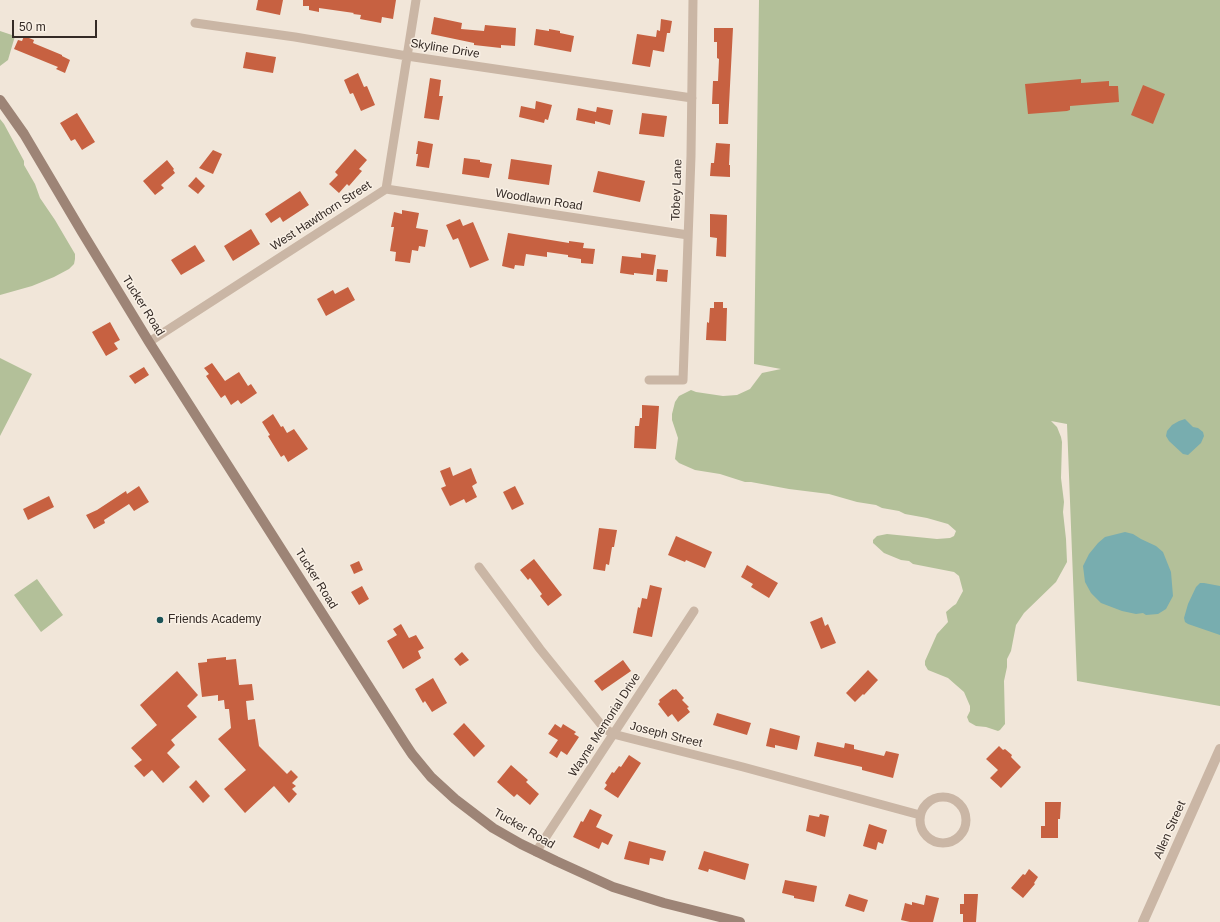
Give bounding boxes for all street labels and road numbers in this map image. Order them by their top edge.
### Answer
street label: Skyline Drive [409,36,481,62]
street label: Tobey Lane [669,159,685,221]
street label: West Hawthorn Street [268,178,374,254]
street label: Woodlawn Road [494,186,584,214]
street label: Tucker Road [119,273,167,339]
street label: Tucker Road [292,546,340,612]
street label: Wayne Memorial Drive [566,670,644,780]
street label: Joseph Street [628,719,704,751]
street label: Allen Street [1151,799,1189,861]
street label: Tucker Road [491,806,557,852]

